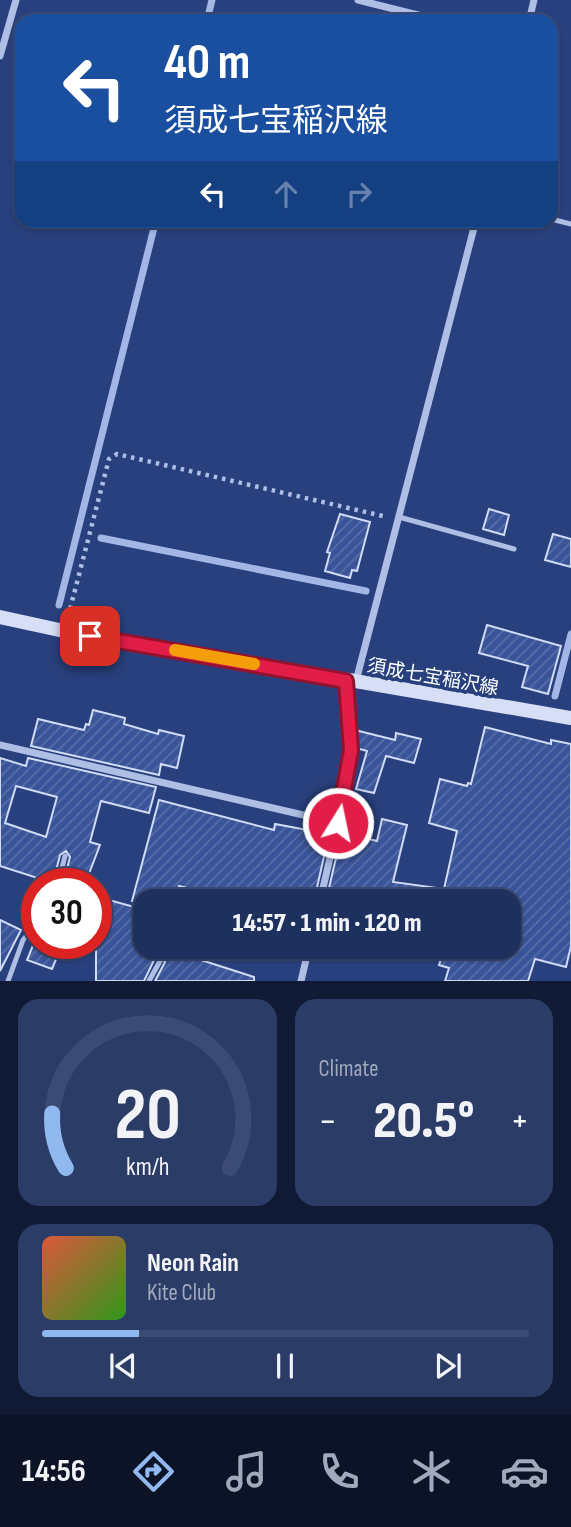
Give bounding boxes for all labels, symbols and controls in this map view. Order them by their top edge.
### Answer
text: 40 m [164,34,250,93]
icon: left [49,42,140,133]
text: 須成七宝稲沢線 [164,102,388,141]
icon: left [194,175,232,213]
icon: ahead [267,175,305,213]
icon: right [340,175,378,213]
pin [60,606,120,666]
icon: arrive [71,617,109,655]
street label: 須成七宝稲沢線 [365,655,500,700]
position arrow [301,786,375,860]
speed limit sign: 30 [21,868,112,959]
text: 14:57 · 1 min · 120 m [232,908,422,939]
text: Climate [319,1055,378,1083]
text: 20 [114,1073,181,1161]
text: 20.5° [373,1090,474,1153]
text: − [319,1099,337,1144]
text: + [510,1099,529,1144]
text: km/h [126,1152,169,1183]
text: Neon Rain [147,1248,239,1279]
text: Kite Club [147,1279,216,1307]
icon: previous [104,1347,142,1385]
icon: pause [266,1347,304,1385]
icon: next [429,1347,467,1385]
icon: directions [129,1447,178,1496]
icon: music [222,1447,271,1496]
icon: phone [315,1447,364,1496]
icon: climate [407,1447,456,1496]
icon: car [500,1447,549,1496]
text: 14:56 [22,1452,86,1491]

